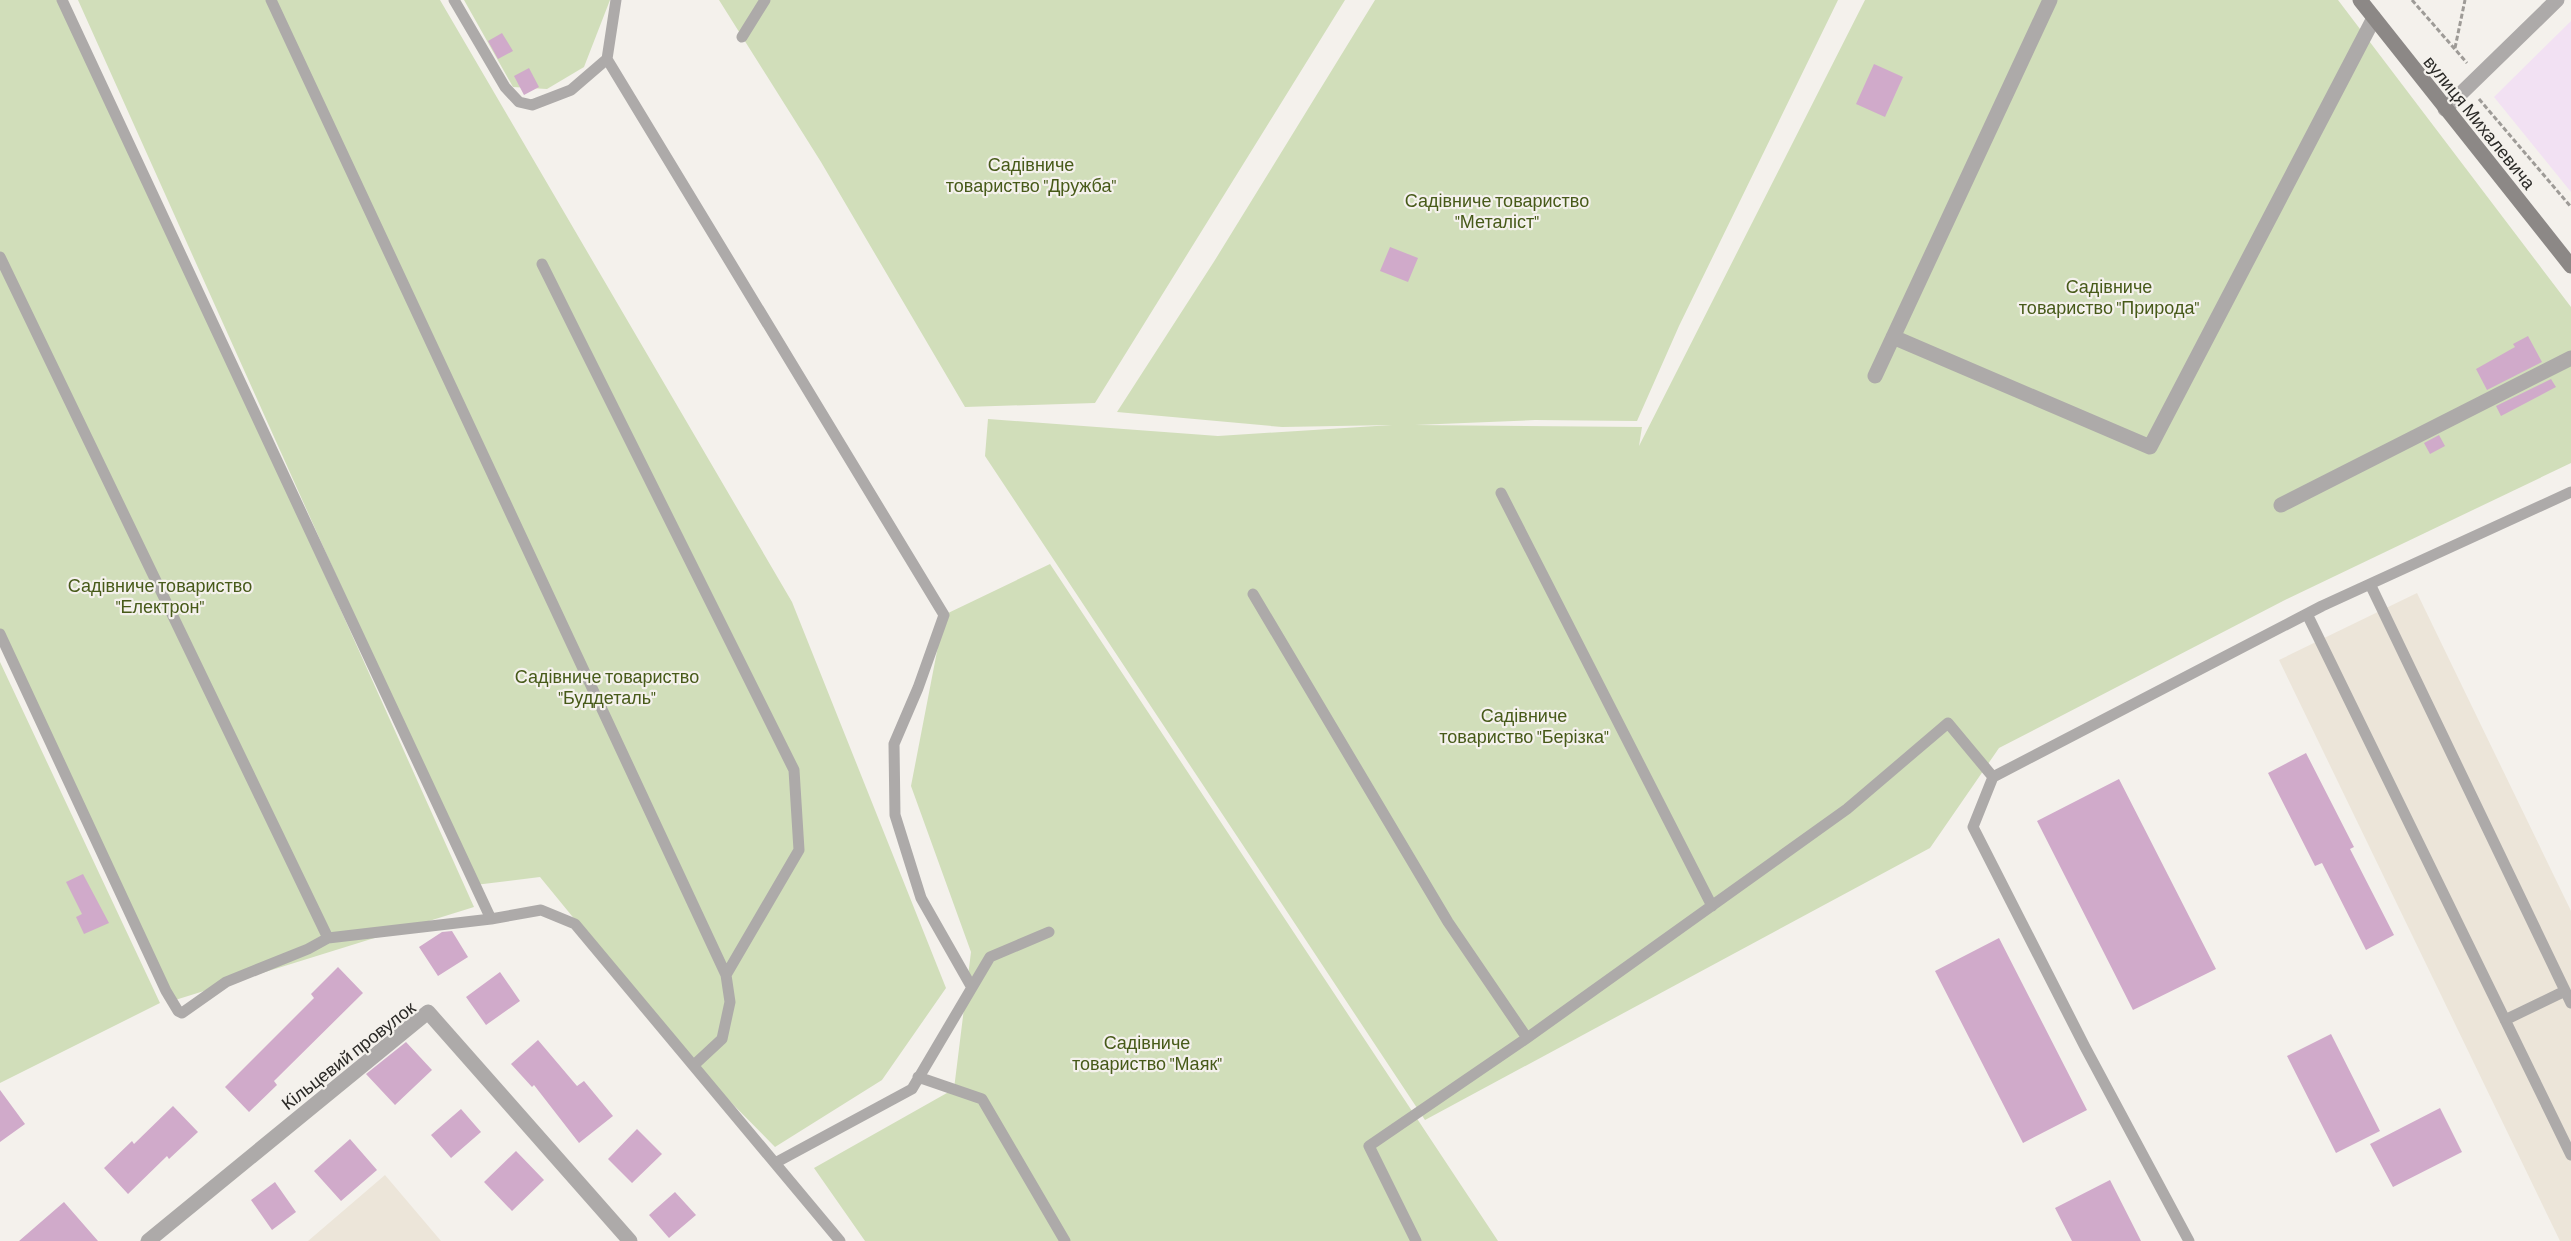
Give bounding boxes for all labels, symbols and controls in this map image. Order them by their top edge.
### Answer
street label: вулиця Михалевича [2419,51,2541,194]
park label: Садівниче товариство "Дружба" [946,153,1117,196]
park label: Садівниче товариство "Металіст" [1405,189,1589,232]
park label: Садівниче товариство "Природа" [2019,275,2199,318]
park label: Садівниче товариство "Електрон" [68,574,252,617]
park label: Садівниче товариство "Буддеталь" [515,665,699,708]
park label: Садівниче товариство "Берізка" [1439,704,1609,747]
street label: Кільцевий провулок [277,996,419,1114]
park label: Садівниче товариство "Маяк" [1072,1031,1222,1074]

